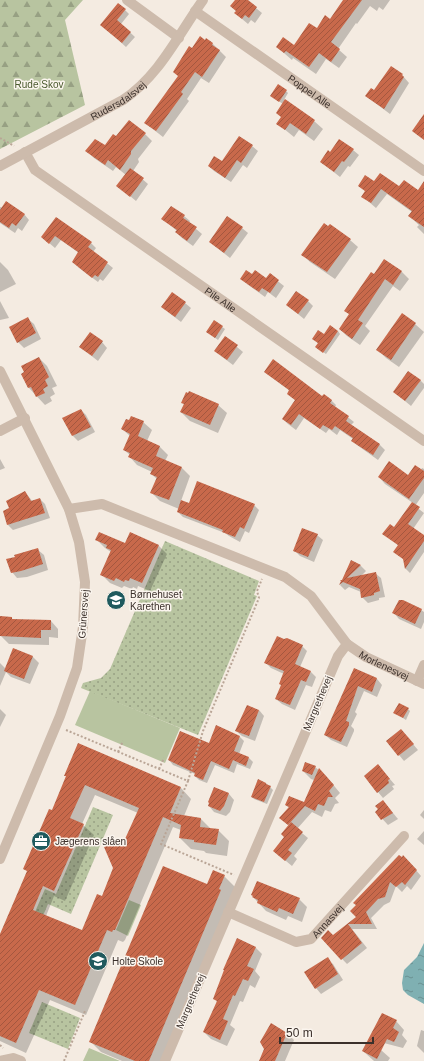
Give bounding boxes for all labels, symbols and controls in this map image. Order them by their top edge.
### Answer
street label: Poppel Alle [286,73,334,111]
park label: Rude Skov [15,79,63,90]
street label: Rudersdalsvej [89,79,148,122]
street label: Pile Alle [203,285,239,315]
street label: Grünersvej [76,589,91,639]
school or university icon: Børnehuset Karethen [105,589,127,611]
place label: Børnehuset Karethen [130,589,182,612]
street label: Morlenesvej [357,649,411,682]
street label: Margrethevej [301,674,334,732]
office icon: Jægerens slåen [30,830,52,852]
place label: Jægerens slåen [55,836,126,847]
street label: Annasvej [310,902,346,940]
school or university icon: Holte Skole [87,950,109,972]
place label: Holte Skole [112,956,164,967]
street label: Margrethevej [174,972,207,1030]
scale bar [280,1019,373,1045]
text: 50 m [286,1026,313,1040]

